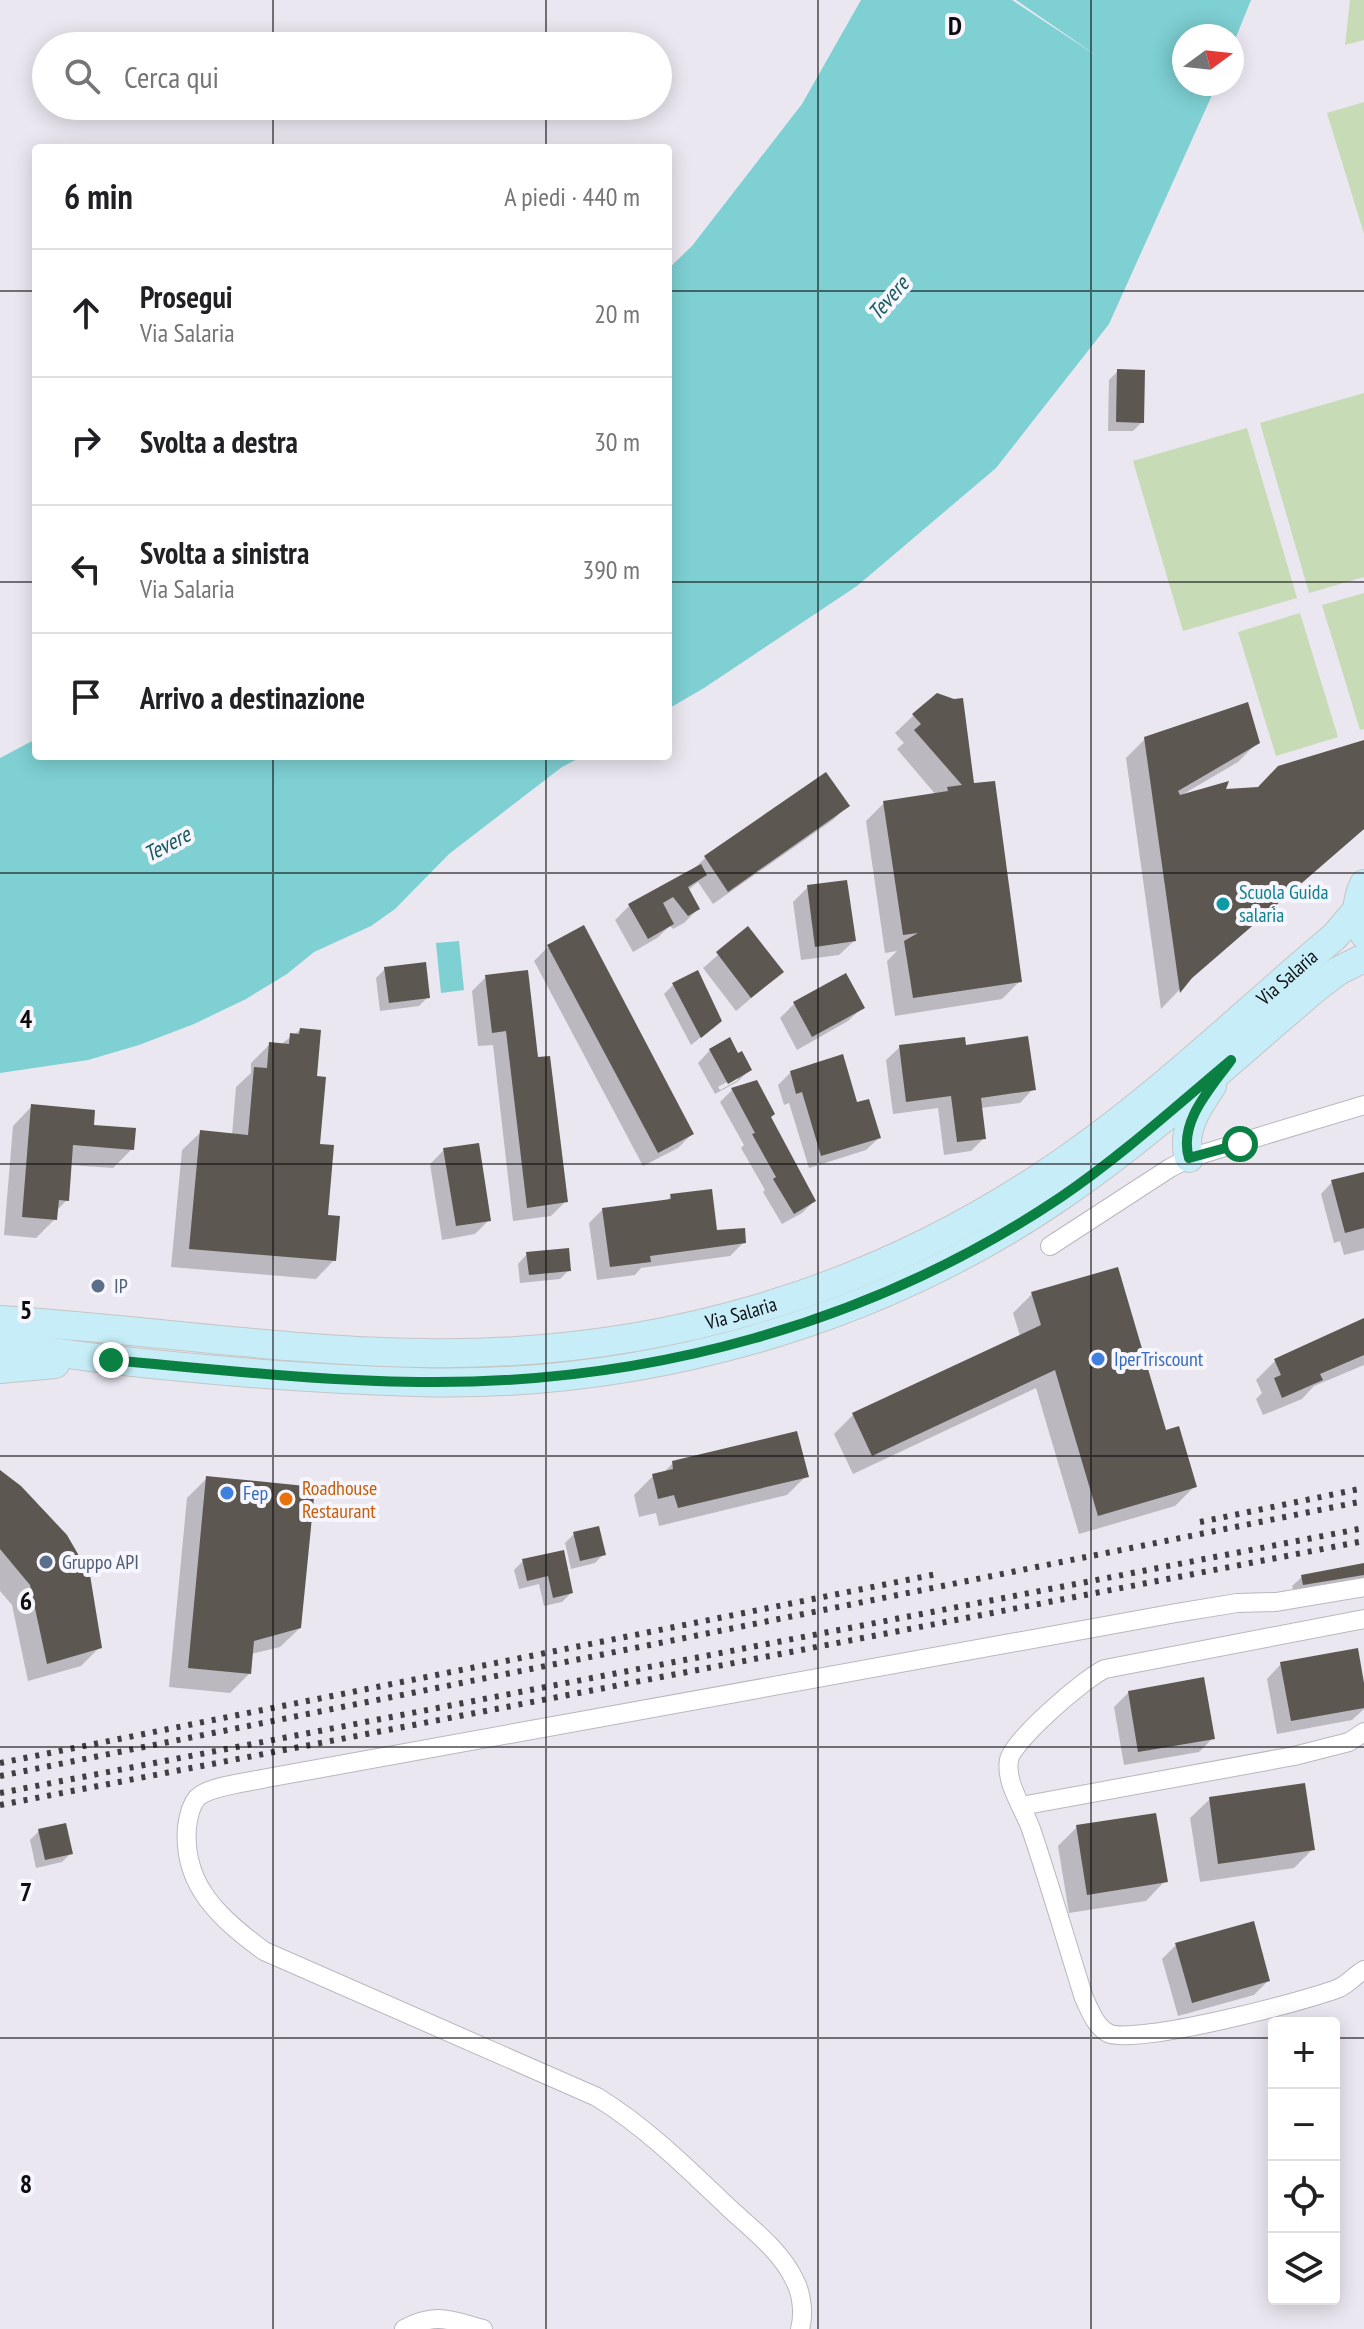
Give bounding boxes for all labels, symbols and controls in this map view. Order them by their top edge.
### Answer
text: D [948,9,962,42]
north arrow [1172,24,1244,96]
search box [32,32,672,120]
icon: search [60,54,104,98]
text: Cerca qui [124,57,219,96]
text: 6 min [64,174,133,218]
text: A piedi · 440 m [504,180,640,213]
water label: Tevere [861,269,916,326]
text: Prosegui [140,277,233,316]
icon: ahead [64,291,108,335]
text: 20 m [594,297,640,330]
text: Via Salaria [140,316,235,349]
icon: right [64,419,108,463]
text: Svolta a destra [140,422,298,461]
text: 30 m [594,425,640,458]
text: Svolta a sinistra [140,533,309,572]
icon: left [64,547,108,591]
text: 390 m [582,553,640,586]
text: Via Salaria [140,572,235,605]
icon: arrive [64,675,108,719]
text: Arrivo a destinazione [140,678,365,717]
water label: Tevere [139,819,197,868]
place label: Scuola Guida salaria [1239,879,1328,928]
marker: Scuola Guida salaria [1214,895,1232,913]
street label: Via Salaria [1250,943,1323,1012]
text: 4 [20,1002,33,1035]
route start [1222,1126,1258,1162]
place label: IP [114,1273,128,1299]
marker: IP [89,1277,107,1295]
street label: Via Salaria [702,1291,780,1336]
text: 5 [20,1293,32,1326]
route end [93,1342,129,1378]
place label: IperTriscount [1114,1346,1204,1372]
marker: IperTriscount [1089,1350,1107,1368]
place label: Roadhouse Restaurant [302,1475,377,1524]
place label: Fep [243,1480,268,1506]
marker: Fep [218,1484,236,1502]
marker: Roadhouse Restaurant [277,1490,295,1508]
place label: Gruppo API [62,1549,139,1575]
marker: Gruppo API [37,1553,55,1571]
text: 6 [20,1584,32,1617]
text: 7 [20,1875,32,1908]
map controls [1268,2017,1340,2305]
button: + [1268,2017,1340,2089]
button: − [1268,2089,1340,2161]
button: locate [1268,2161,1340,2233]
text: 8 [20,2167,32,2200]
button: layers [1268,2233,1340,2305]

